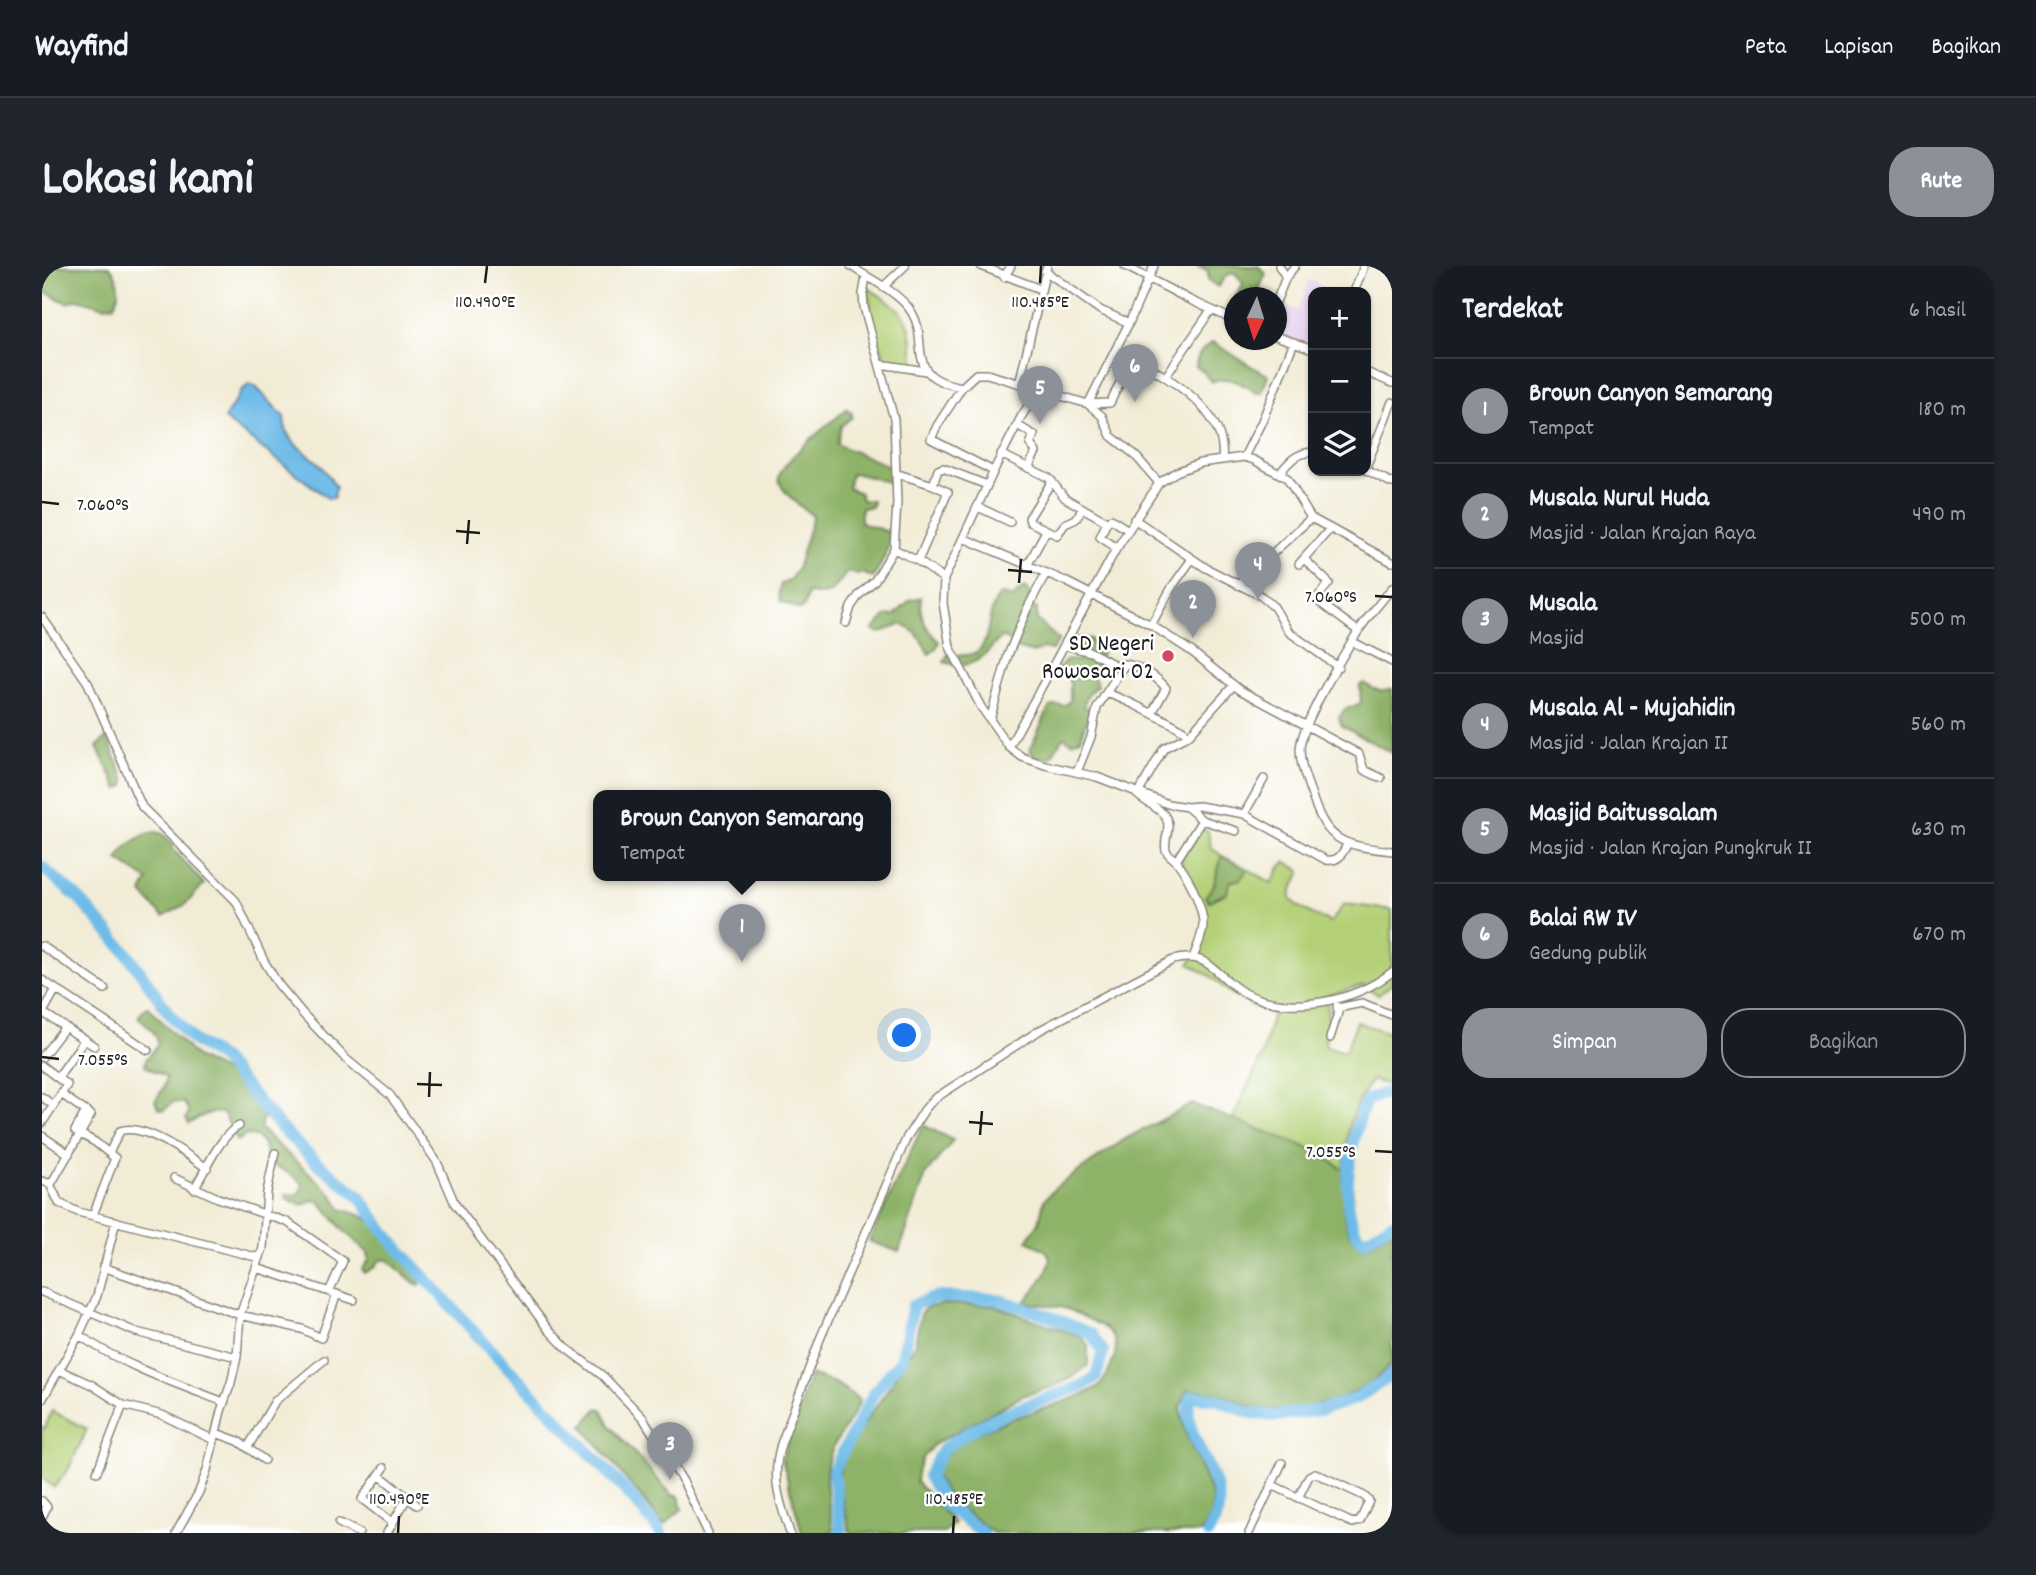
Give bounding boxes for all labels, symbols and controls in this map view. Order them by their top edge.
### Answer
text: Wayfind [35,25,129,72]
text: Peta [1745,31,1786,65]
text: Lapisan [1824,31,1893,65]
text: Bagikan [1931,31,2001,65]
text: Lokasi kami [42,147,253,217]
button: Rute [1889,147,1994,217]
north arrow [1224,287,1287,350]
map controls [1308,287,1371,476]
button: + [1308,287,1371,350]
text: Terdekat [1462,290,1563,333]
text: 110.490°E [455,291,515,316]
text: 110.485°E [1011,291,1069,316]
text: 6 hasil [1909,295,1966,328]
pin: 6 [1112,344,1158,402]
button: − [1308,350,1371,413]
pin: 5 [1017,366,1063,424]
text: Brown Canyon Semarang [1529,376,1773,413]
text: 1 [1482,394,1488,427]
text: 180 m [1918,394,1966,427]
button: layers [1308,413,1371,476]
text: Tempat [1529,413,1594,446]
text: Musala Nurul Huda [1529,481,1709,518]
text: 7.060°S [77,494,129,519]
text: 2 [1480,499,1490,532]
text: 490 m [1912,499,1966,532]
text: Masjid · Jalan Krajan Raya [1529,518,1756,551]
pin: 4 [1235,542,1281,600]
pin: 2 [1170,580,1216,638]
text: 7.060°S [1305,586,1357,611]
text: Musala [1529,586,1597,623]
text: 3 [1480,604,1490,637]
text: 500 m [1909,604,1966,637]
text: Masjid [1529,623,1584,656]
place label: SD Negeri Rowosari 02 [1042,628,1154,690]
marker: SD Negeri Rowosari 02 [1160,648,1176,664]
text: Musala Al - Mujahidin [1529,691,1735,728]
text: 4 [1480,709,1490,742]
text: 560 m [1910,709,1966,742]
text: Masjid · Jalan Krajan II [1529,728,1728,761]
popup [593,790,891,881]
text: Masjid Baitussalam [1529,796,1718,833]
text: Brown Canyon Semarang [620,801,864,838]
text: 5 [1480,814,1490,847]
text: 630 m [1911,814,1966,847]
text: Masjid · Jalan Krajan Pungkruk II [1529,833,1812,866]
text: Tempat [620,838,685,871]
text: Balai RW IV [1529,901,1637,938]
pin: 1 [719,904,765,962]
text: 6 [1479,919,1491,952]
text: 670 m [1912,919,1966,952]
text: Gedung publik [1529,938,1647,971]
button: Simpan [1462,1008,1707,1078]
button: Bagikan [1721,1008,1966,1078]
your location [887,1018,921,1052]
text: 7.055°S [78,1049,128,1074]
text: 7.055°S [1306,1141,1356,1166]
pin: 3 [647,1422,693,1480]
text: 110.490°E [369,1488,429,1513]
text: 110.485°E [925,1488,983,1513]

